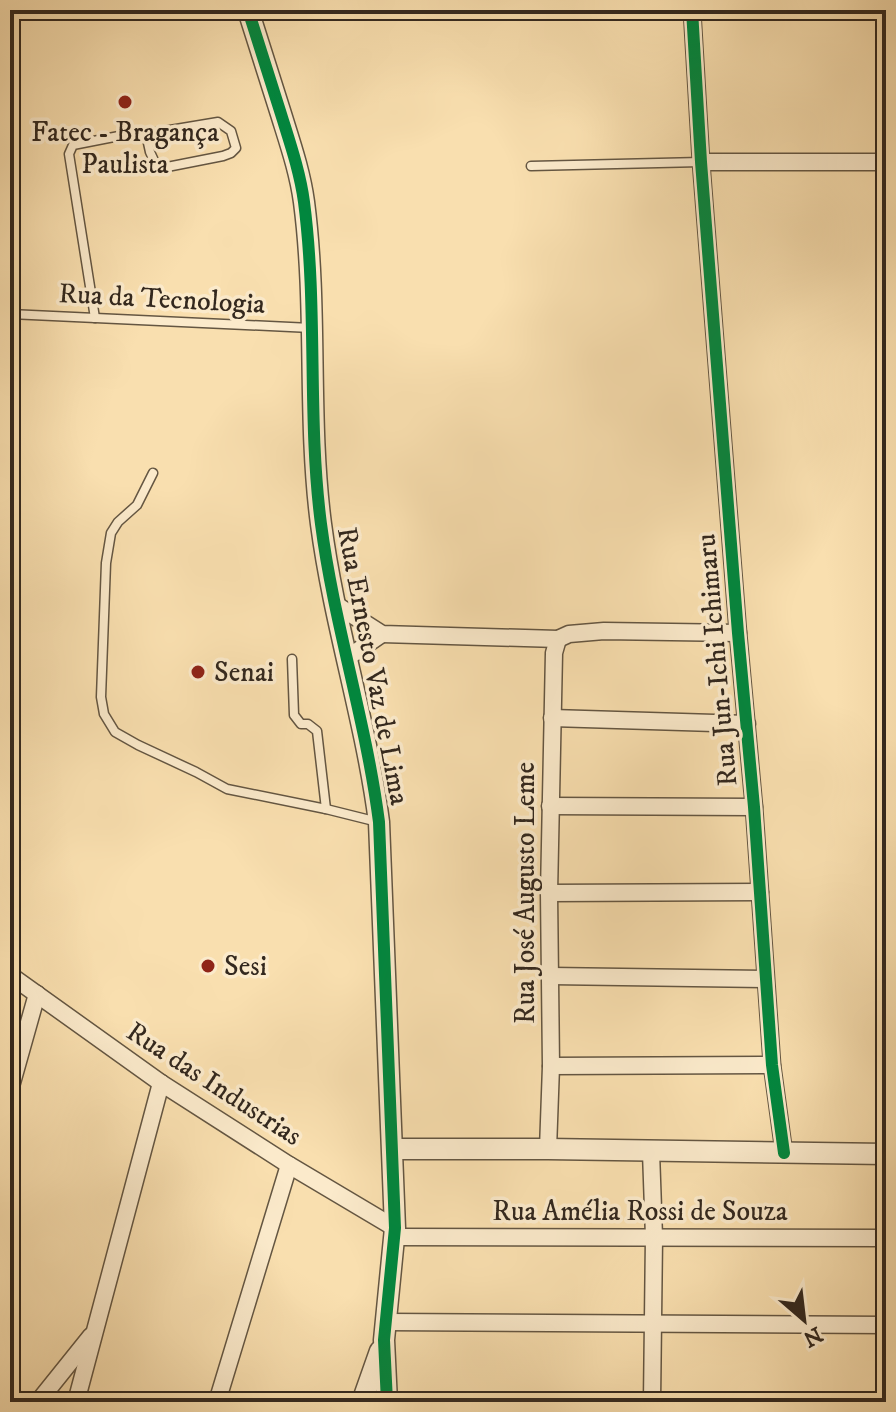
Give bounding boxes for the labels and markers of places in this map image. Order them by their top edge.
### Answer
marker: Fatec - Bragança Paulista [116,93,134,111]
place label: Fatec - Bragança Paulista [31,115,219,182]
place label: Senai [214,655,274,690]
marker: Senai [189,663,207,681]
place label: Sesi [224,949,267,984]
marker: Sesi [199,957,217,975]

